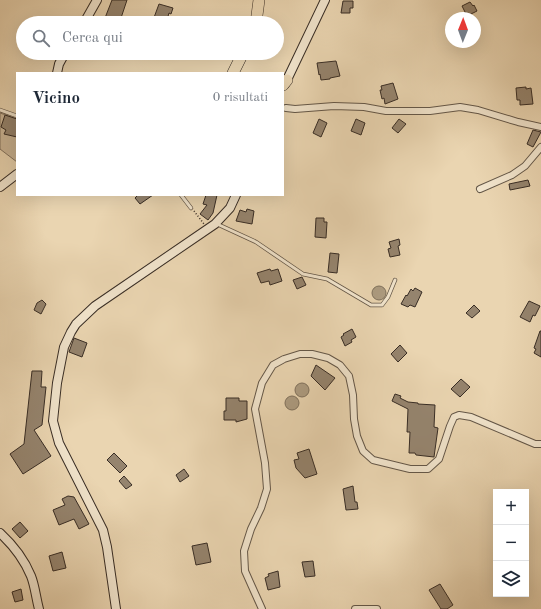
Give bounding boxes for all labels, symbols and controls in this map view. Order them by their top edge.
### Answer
north arrow [445,12,481,48]
search box [16,16,284,60]
icon: search [30,27,52,49]
text: Cerca qui [62,31,123,46]
text: Vicino [32,90,80,107]
text: 0 risultati [213,91,268,104]
map controls [493,489,529,597]
button: + [493,489,529,525]
button: − [493,525,529,561]
button: layers [493,561,529,597]

